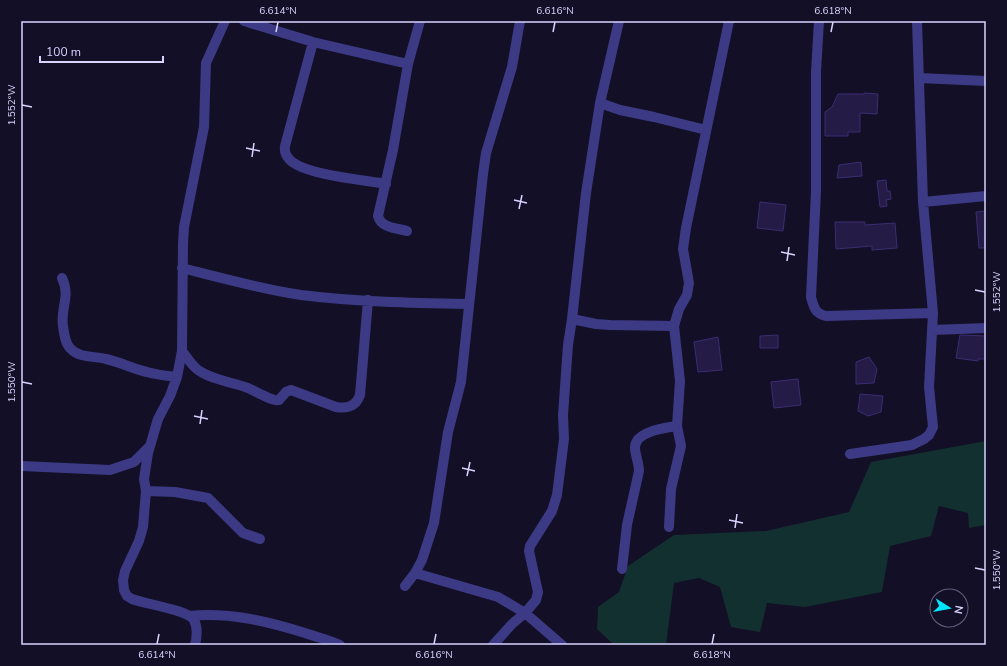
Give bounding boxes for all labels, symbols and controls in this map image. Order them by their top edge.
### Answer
text: 6.614°N [259,4,297,18]
text: 6.616°N [536,4,574,18]
text: 6.618°N [814,4,852,18]
scale bar [40,38,163,64]
text: 100 m [46,44,81,60]
text: 1.552°W [5,84,19,126]
text: 1.552°W [990,271,1004,313]
text: 1.550°W [5,361,19,403]
text: 1.550°W [990,549,1004,591]
north arrow [929,588,969,628]
text: N [950,604,966,615]
text: 6.614°N [138,648,176,662]
text: 6.616°N [415,648,453,662]
text: 6.618°N [693,648,731,662]

